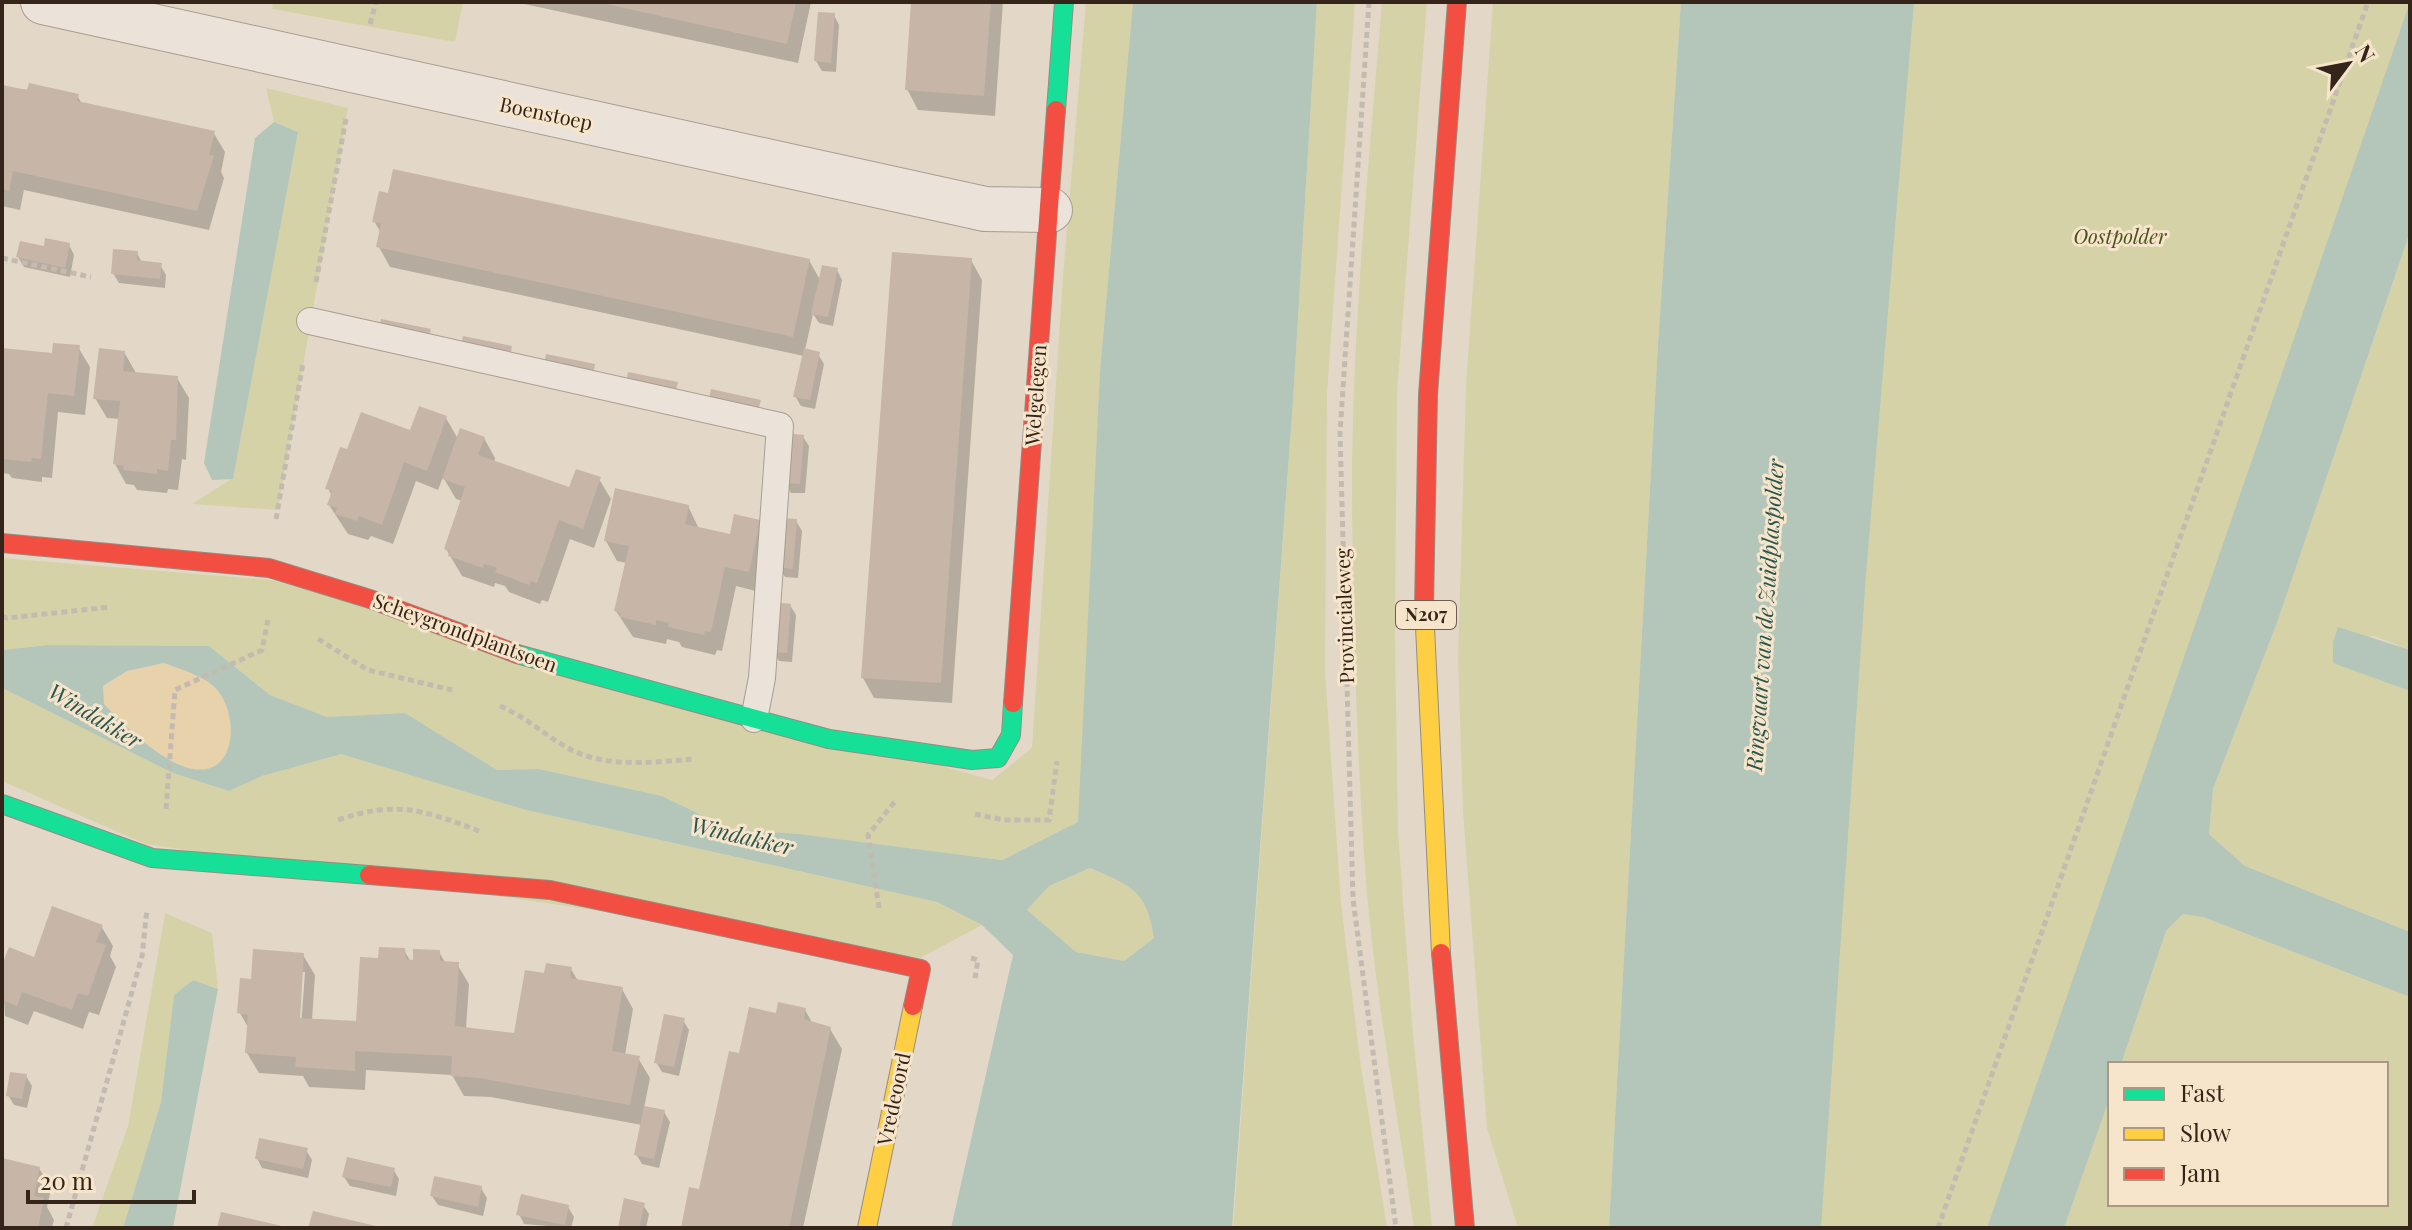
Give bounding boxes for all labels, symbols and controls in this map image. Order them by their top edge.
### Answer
north arrow [2308,24,2388,104]
text: N [2349,38,2383,68]
street label: Boenstoep [497,90,595,136]
park label: Oostpolder [2074,222,2168,249]
street label: Welgelegen [1017,343,1052,447]
water label: Ringvaart van de Zuidplaspolder [1738,457,1790,773]
street label: Provincialeweg [1328,547,1359,684]
street label: Scheygrondplantsoen [370,586,561,677]
road number: N207 [1396,601,1456,629]
water label: Windakker [43,675,148,755]
water label: Windakker [688,809,797,861]
street label: Vredeoord [869,1049,916,1149]
legend [2108,1062,2388,1206]
text: Fast [2180,1076,2225,1108]
text: Slow [2180,1116,2232,1148]
scale bar [28,1154,194,1204]
text: Jam [2179,1156,2221,1188]
text: 20 m [40,1164,93,1196]

